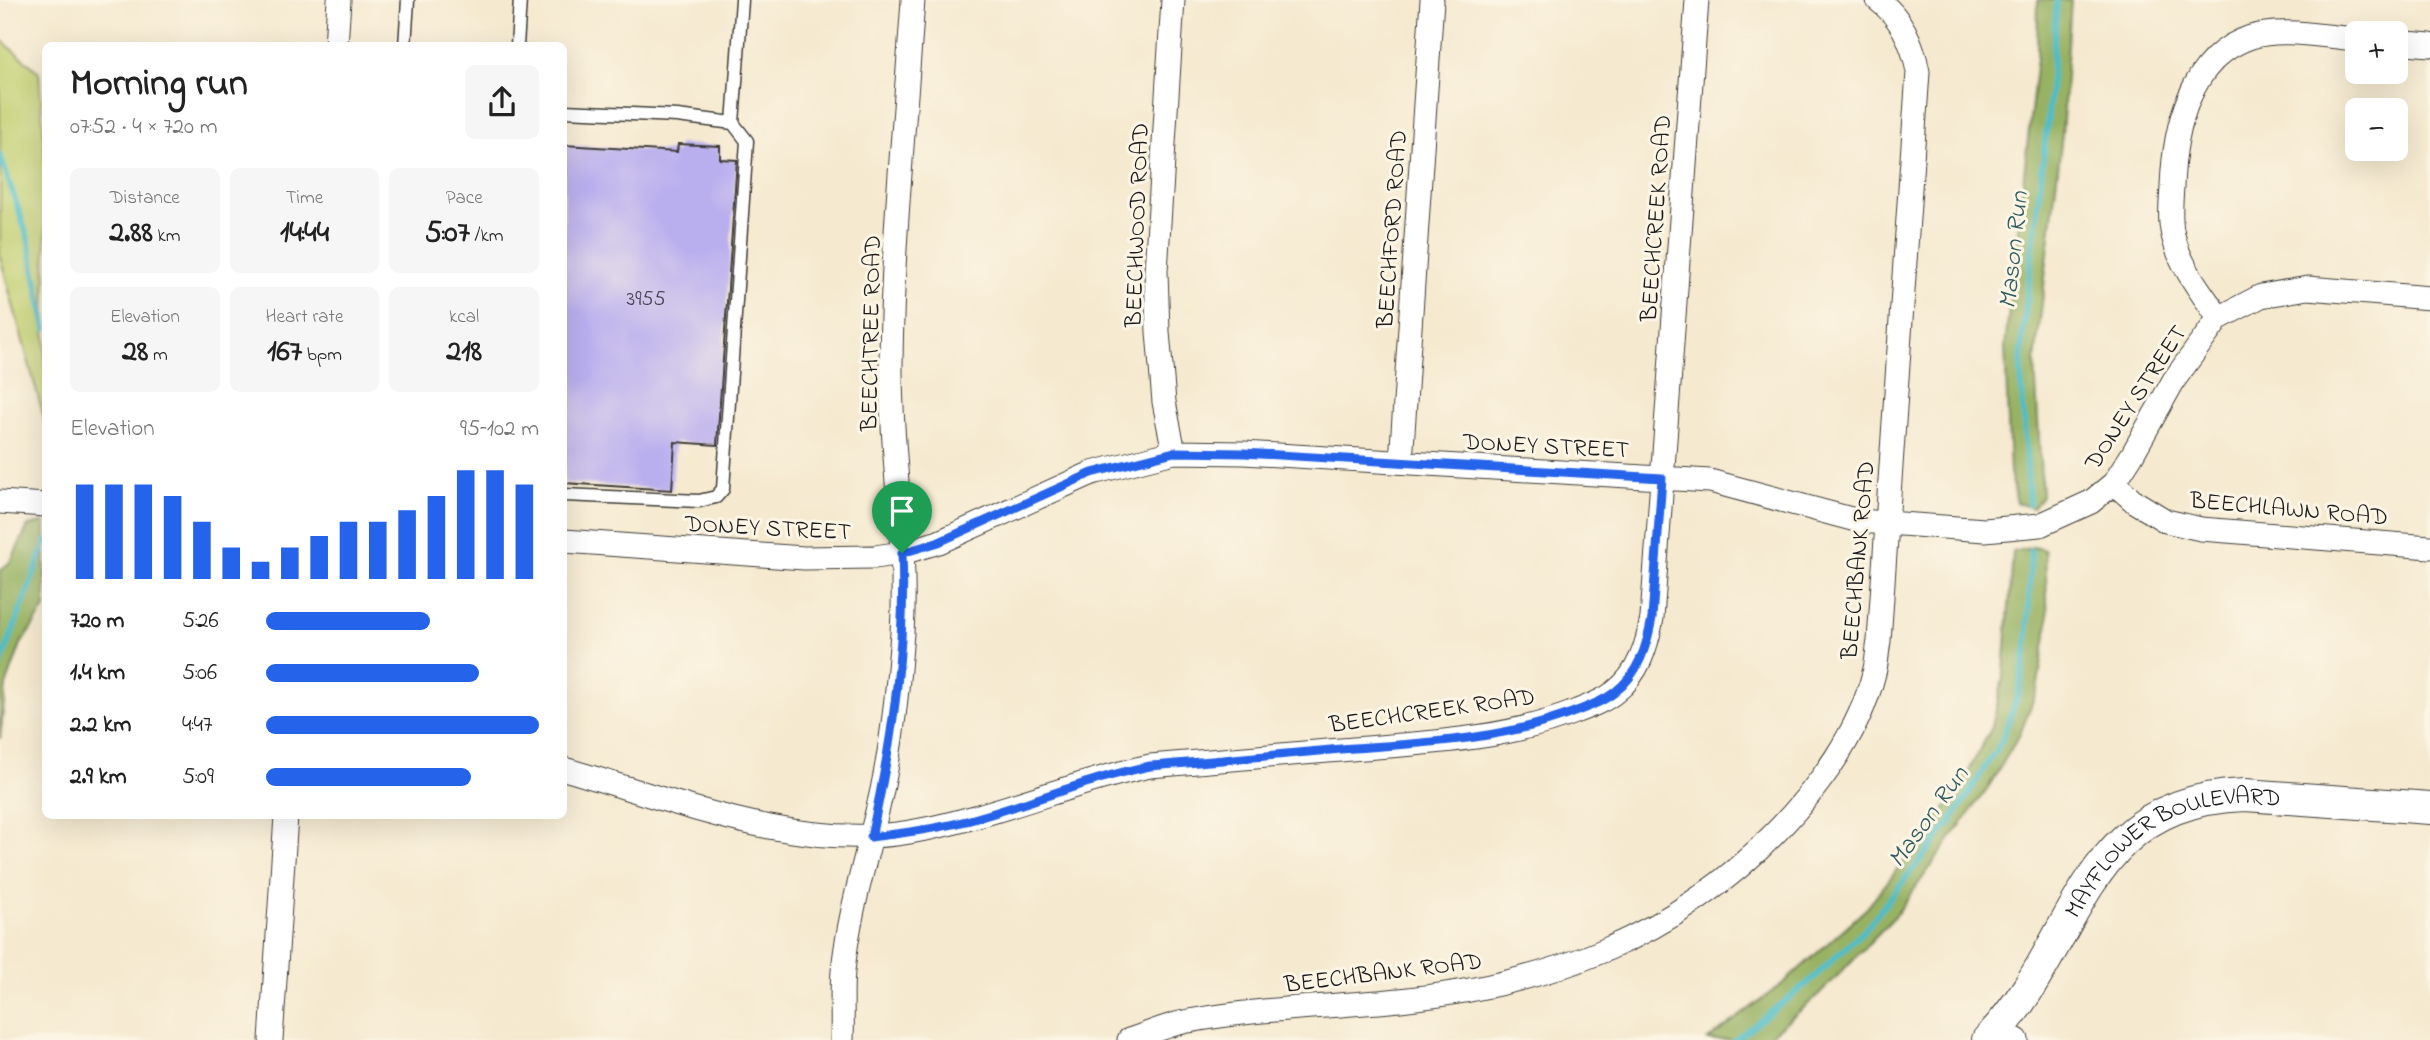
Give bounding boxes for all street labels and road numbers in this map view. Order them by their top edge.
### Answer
street label: BEECHCREEK ROAD [1633,114,1682,324]
street label: BEECHWOOD ROAD [1117,122,1160,329]
street label: BEECHFORD ROAD [1369,129,1418,331]
street label: BEECHTREE ROAD [853,235,892,432]
street label: DONEY STREET [2077,319,2197,479]
street label: DONEY STREET [1461,426,1630,469]
street label: BEECHBANK ROAD [1833,460,1886,662]
street label: BEECHLAWN ROAD [2187,484,2389,537]
street label: DONEY STREET [683,508,852,551]
street label: BEECHCREEK ROAD [1326,681,1537,744]
street label: MAYFLOWER BOULEVARD [2057,780,2282,925]
street label: BEECHBANK ROAD [1282,945,1484,1004]

